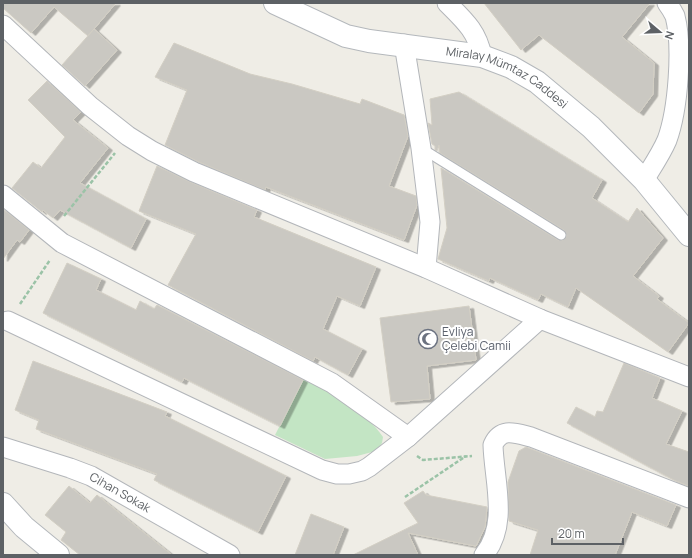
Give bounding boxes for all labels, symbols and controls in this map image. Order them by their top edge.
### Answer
north arrow [640,12,680,52]
text: N [662,29,678,42]
street label: Miralay Mümtaz Caddesi [445,42,572,112]
place label: Evliya Çelebi Camii [442,323,511,354]
mosque icon: Evliya Çelebi Camii [417,328,439,350]
street label: Cihan Sokak [87,468,155,517]
scale bar [552,520,623,546]
text: 20 m [558,525,585,542]

